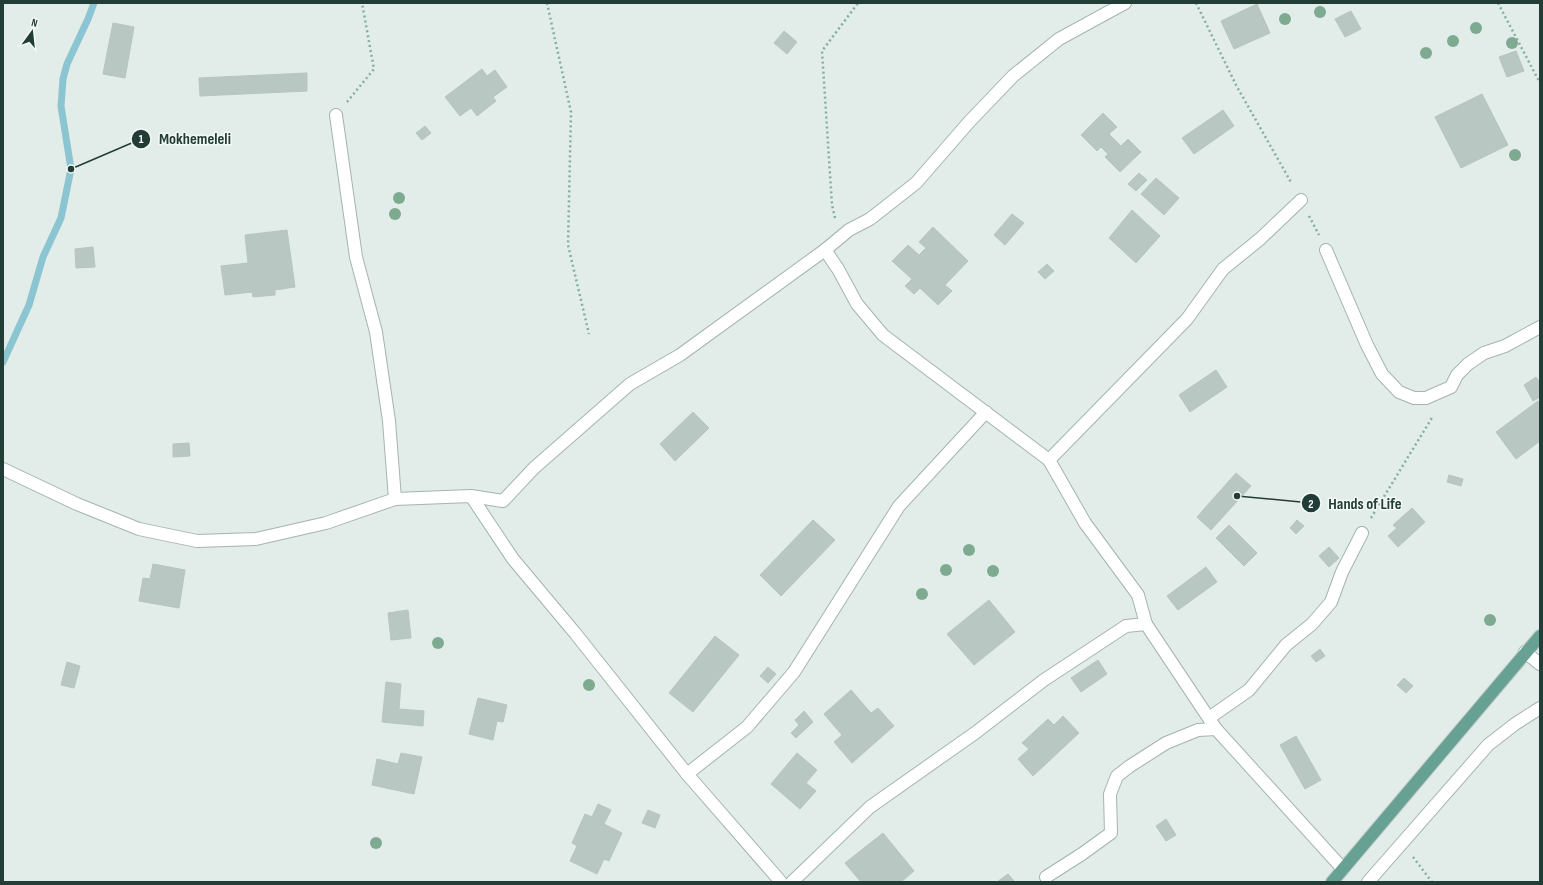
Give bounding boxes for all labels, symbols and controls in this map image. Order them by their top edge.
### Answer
north arrow [12,12,52,52]
text: N [30,16,39,30]
callout: Mokhemeleli [131,125,239,153]
text: Mokhemeleli [159,130,231,149]
text: 1 [139,132,144,147]
callout: Hands of Life [1301,489,1410,517]
text: Hands of Life [1328,495,1402,514]
text: 2 [1308,497,1314,512]

